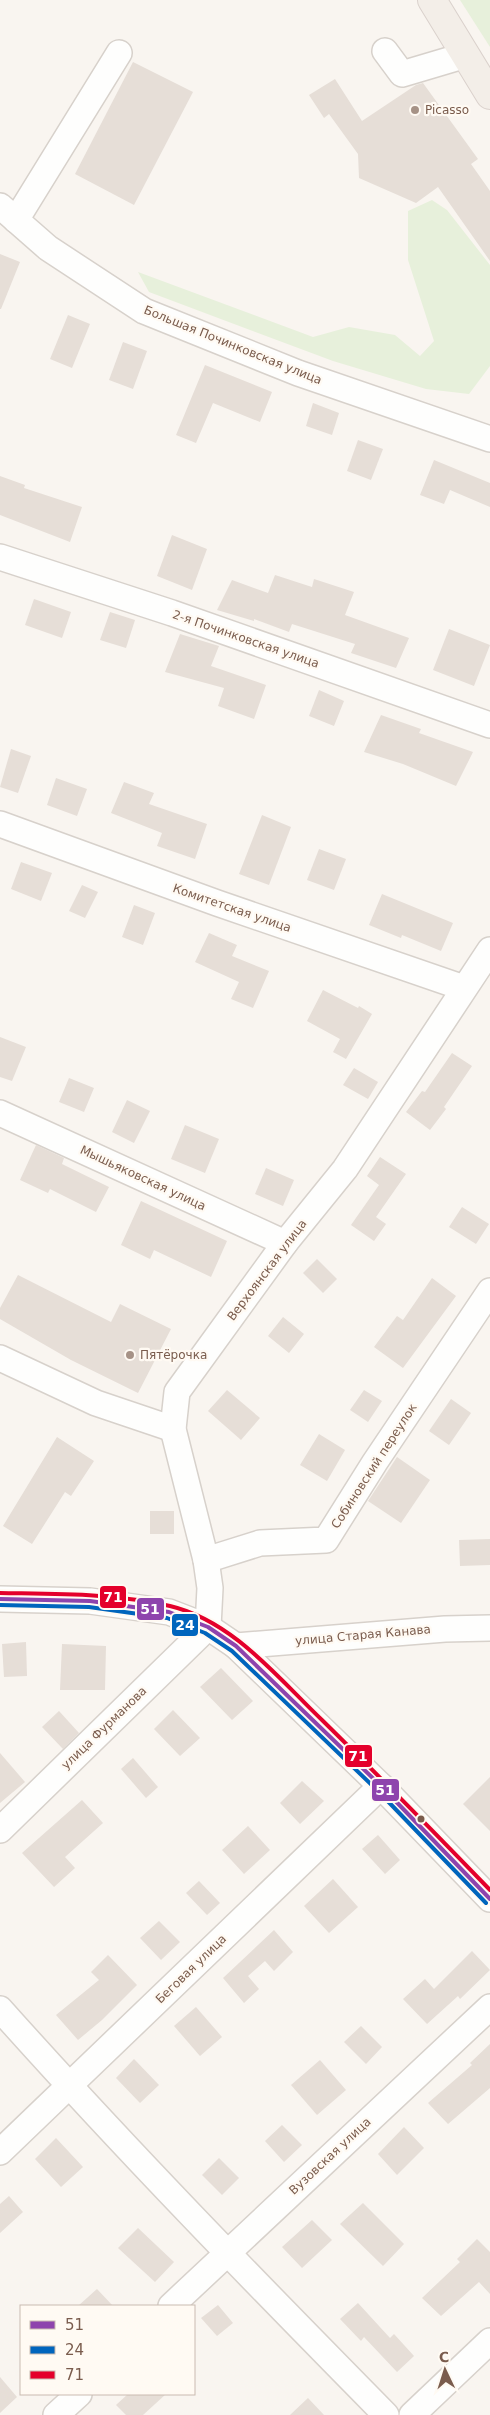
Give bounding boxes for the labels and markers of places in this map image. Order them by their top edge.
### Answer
place label: Picasso [425,103,469,117]
marker: Picasso [409,104,421,116]
place label: Пятёрочка [140,1348,207,1362]
marker: Пятёрочка [124,1349,136,1361]
unlabelled marker [416,1814,426,1824]

